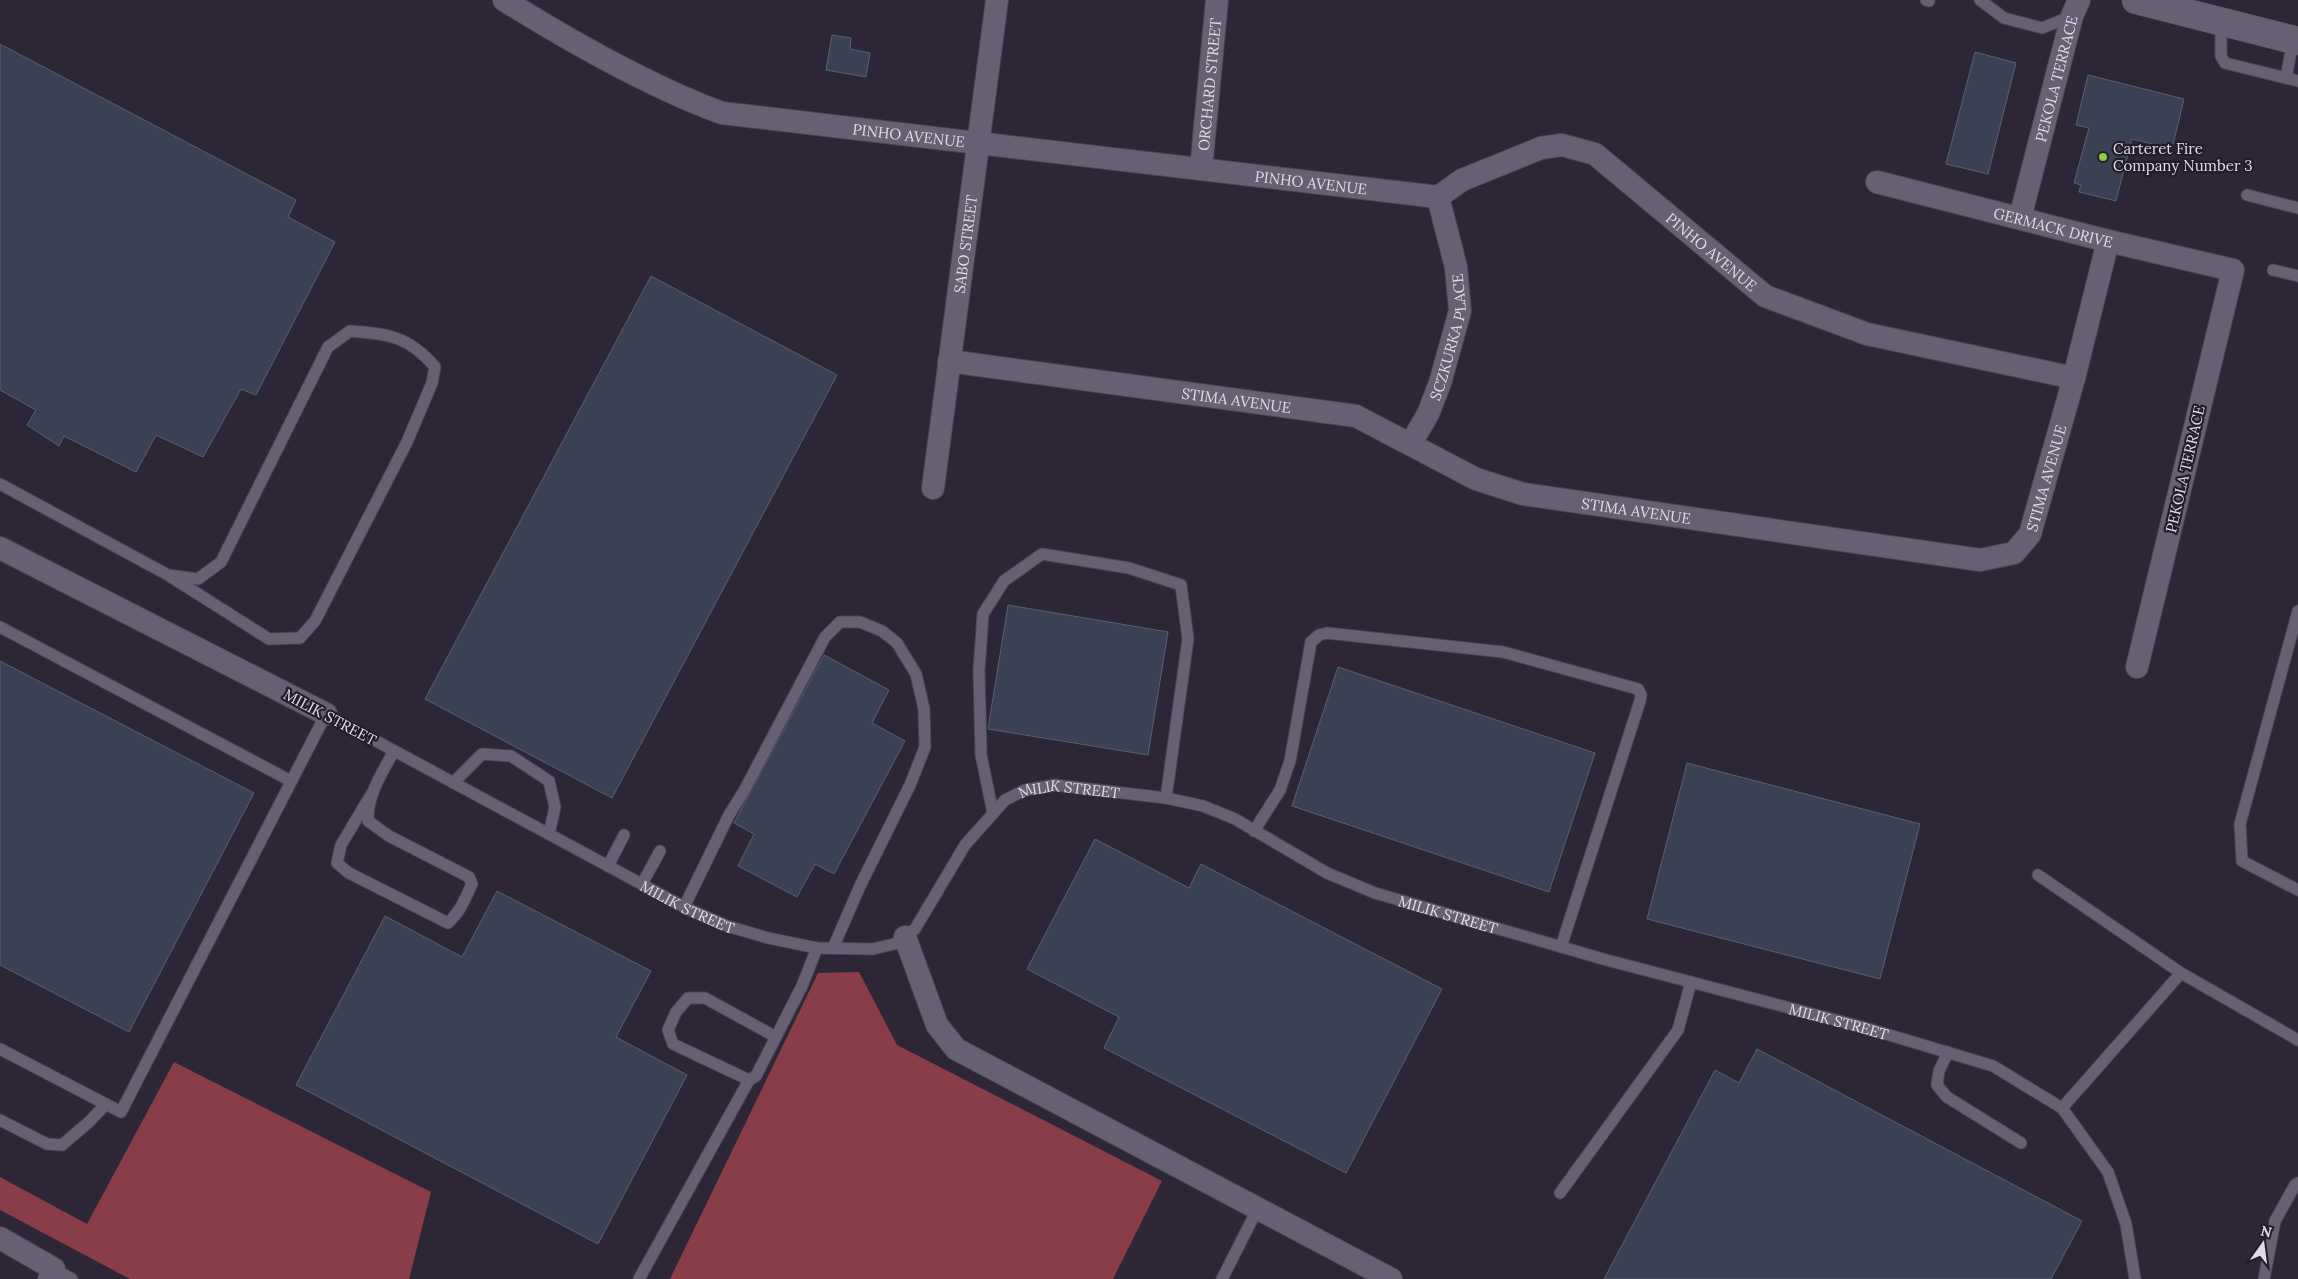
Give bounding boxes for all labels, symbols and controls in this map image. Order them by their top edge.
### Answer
street label: PEKOLA TERRACE [2030,13,2081,144]
street label: ORCHARD STREET [1193,17,1225,152]
street label: PINHO AVENUE [852,119,966,151]
place label: Carteret Fire Company Number 3 [2113,139,2253,175]
marker: Carteret Fire Company Number 3 [2097,151,2109,163]
street label: PINHO AVENUE [1254,166,1368,198]
street label: SABO STREET [949,193,981,294]
street label: GERMACK DRIVE [1992,203,2115,251]
street label: PINHO AVENUE [1662,208,1761,295]
street label: SCZKURKA PLACE [1425,273,1470,403]
street label: STIMA AVENUE [1180,383,1292,417]
street label: PEKOLA TERRACE [2161,404,2209,534]
street label: STIMA AVENUE [2022,422,2070,534]
street label: STIMA AVENUE [1580,493,1692,528]
street label: MILIK STREET [280,685,380,750]
street label: MILIK STREET [1015,775,1121,802]
street label: MILIK STREET [637,876,737,937]
street label: MILIK STREET [1396,891,1500,938]
street label: MILIK STREET [1787,999,1891,1044]
north arrow [2238,1219,2288,1269]
text: N [2259,1221,2274,1241]

